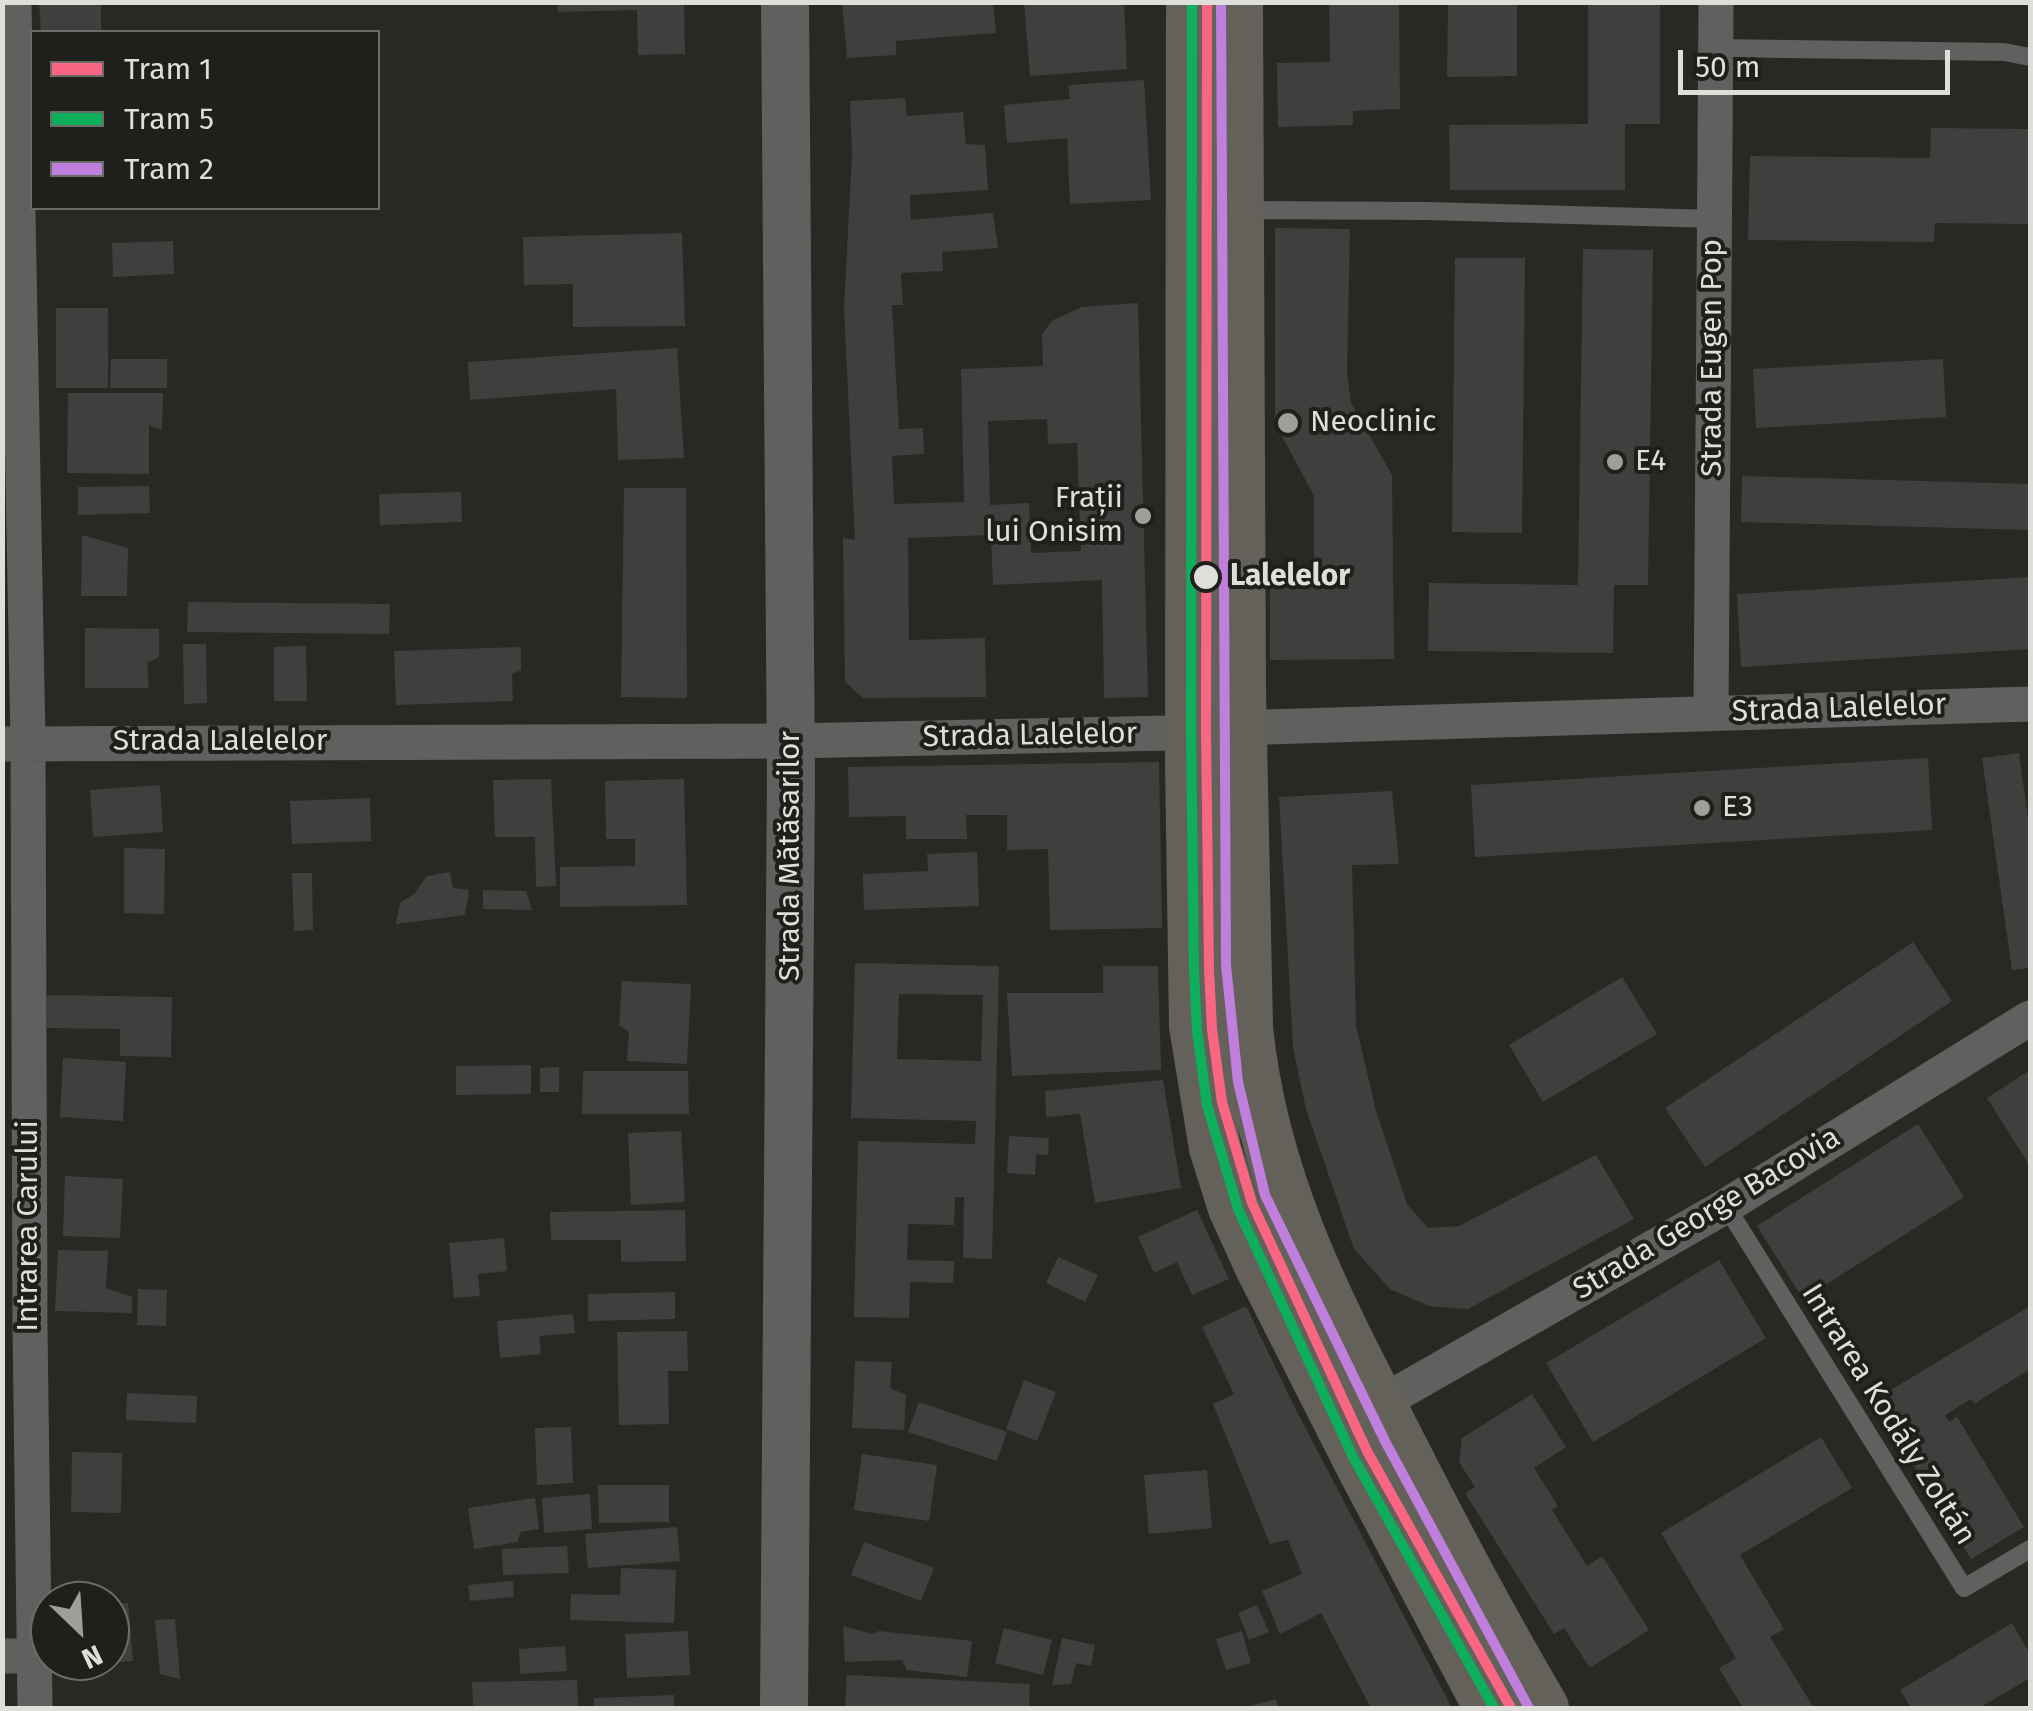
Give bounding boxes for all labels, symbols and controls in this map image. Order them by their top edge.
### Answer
legend [30,30,380,210]
scale bar [1683,30,1956,92]
text: 50 m [1695,49,1760,85]
text: Tram 1 [124,51,212,87]
text: Tram 5 [124,101,214,137]
text: Tram 2 [124,151,214,187]
street label: Strada Eugen Pop [1695,239,1731,477]
place label: Neoclinic [1310,405,1436,441]
marker: Neoclinic [1275,410,1301,436]
place label: E4 [1635,444,1666,480]
marker: E4 [1604,451,1626,473]
place label: Frații lui Onisim [985,481,1123,552]
marker: Frații lui Onisim [1132,505,1154,527]
place label: Lalelelor [1230,559,1350,595]
marker: Lalelelor [1191,562,1221,592]
street label: Strada Lalelelor [1731,687,1947,731]
street label: Strada Lalelelor [922,716,1138,756]
street label: Strada Lalelelor [113,724,327,760]
street label: Strada Mătăsarilor [773,731,809,981]
place label: E3 [1722,790,1753,826]
marker: E3 [1691,797,1713,819]
street label: Intrarea Carului [11,1120,47,1332]
street label: Strada George Bacovia [1567,1120,1847,1308]
street label: Intrarea Kodály Zoltán [1793,1278,1983,1552]
north arrow [30,1581,130,1681]
text: N [77,1638,107,1676]

